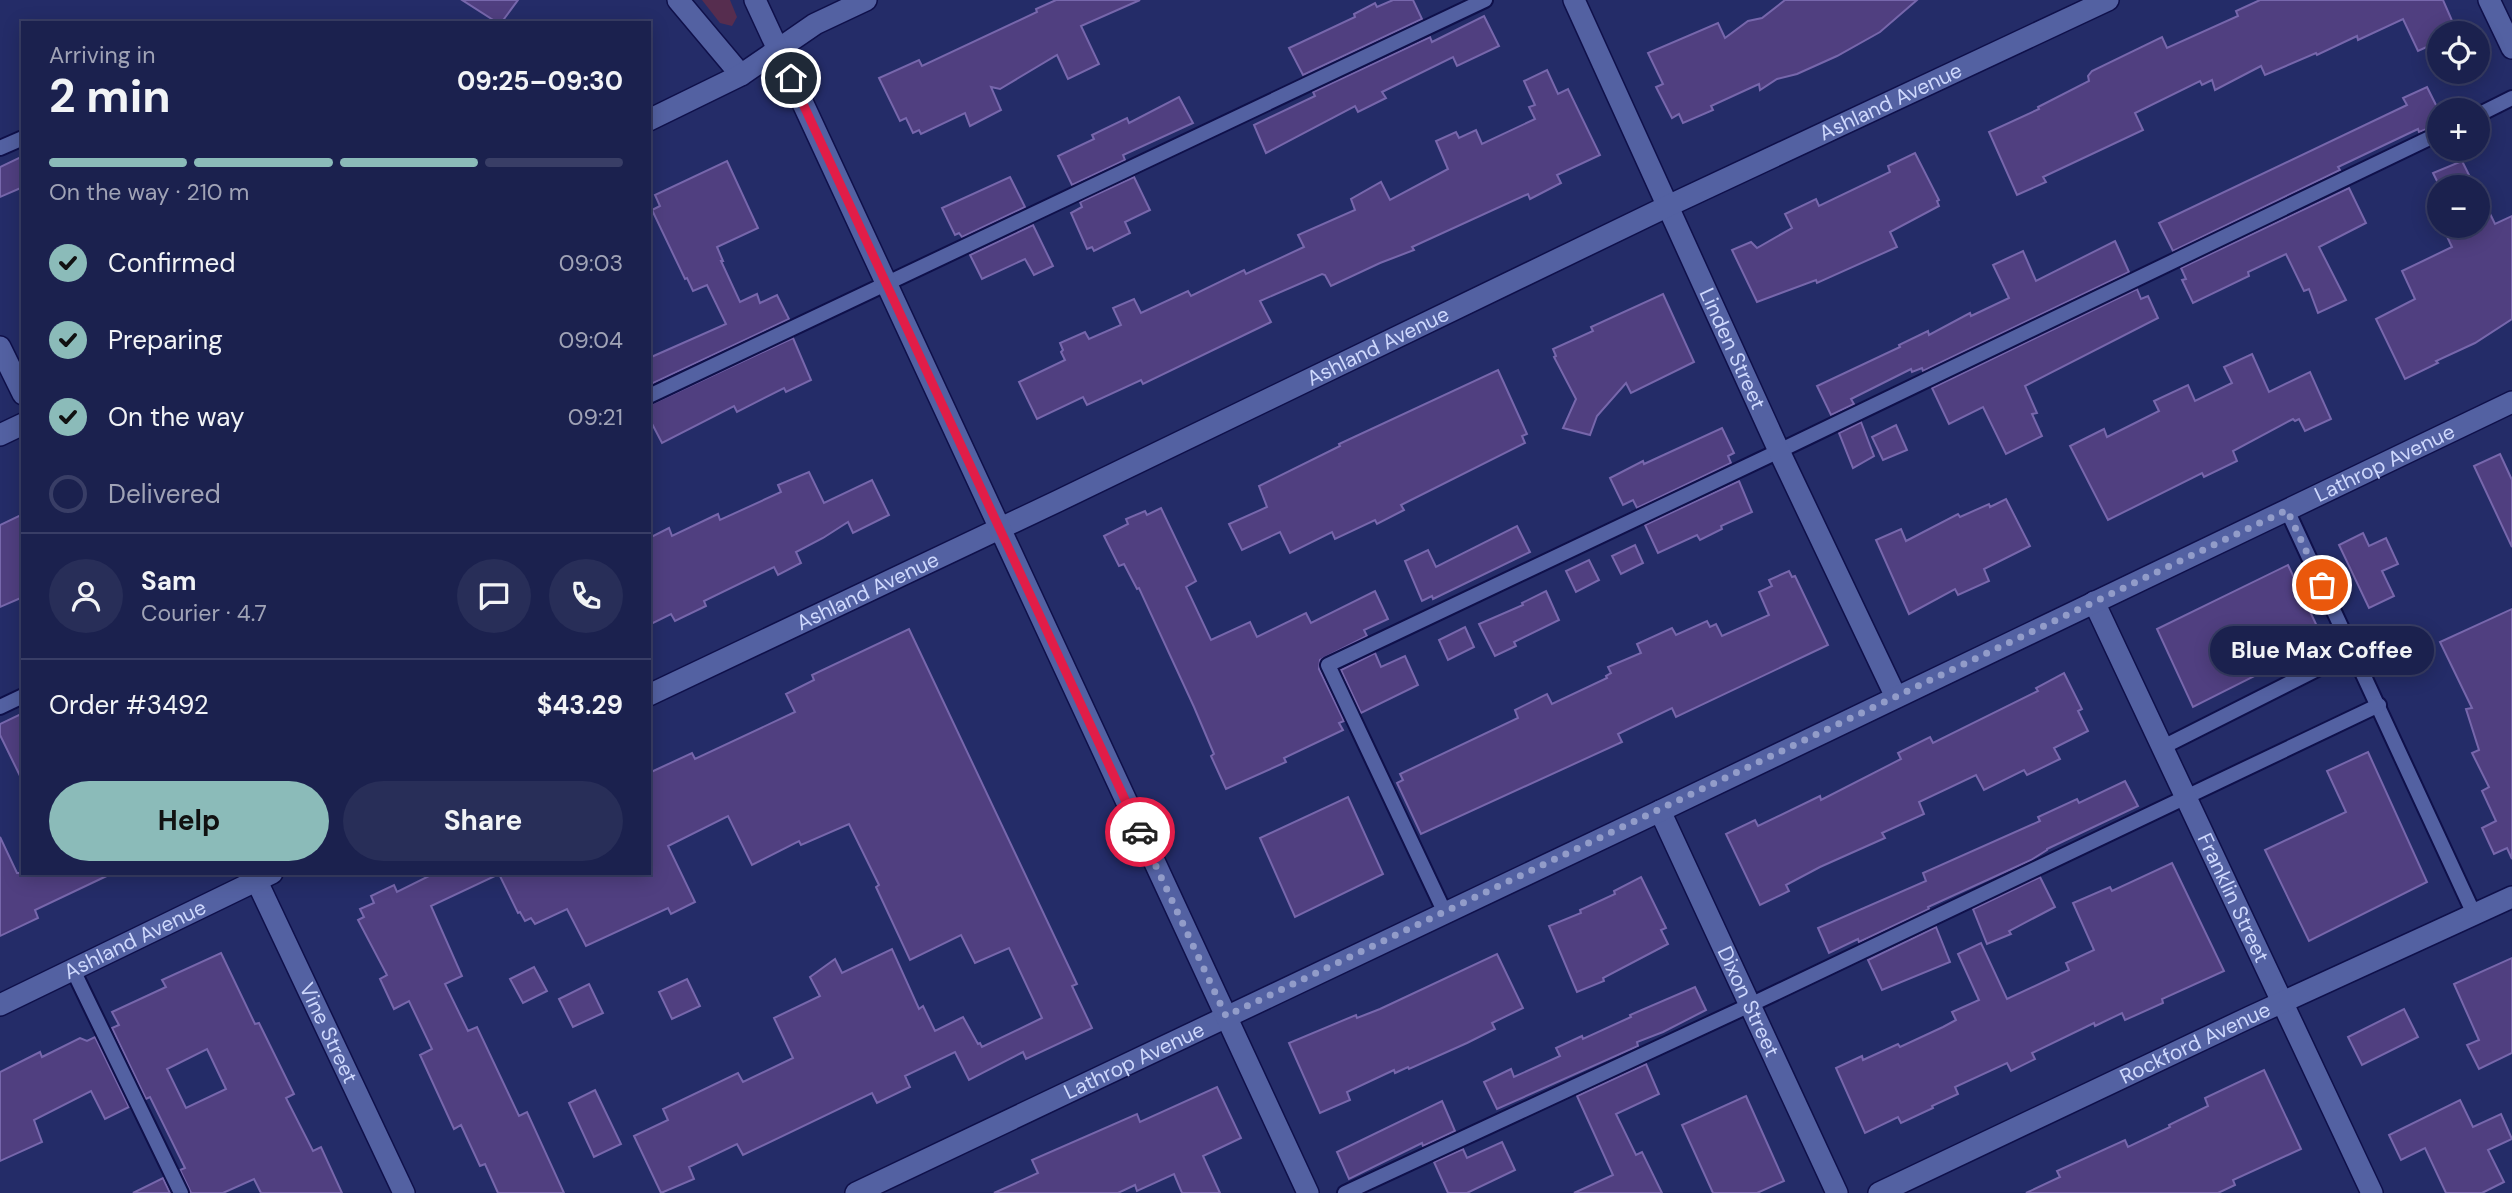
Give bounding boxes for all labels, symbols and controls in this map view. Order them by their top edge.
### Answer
map controls [2427,21,2490,238]
button: locate [2427,21,2490,84]
text: Arriving in [49,40,155,70]
pin [761,48,821,108]
street label: Ashland Avenue [1814,56,1967,147]
icon: home [772,59,810,97]
text: 09:25–09:30 [457,64,623,98]
text: 2 min [49,66,171,126]
button: + [2427,98,2490,161]
button: − [2427,175,2490,238]
text: On the way · 210 m [49,177,249,207]
icon: check [49,244,87,282]
text: Confirmed [108,246,235,280]
text: 09:03 [559,248,623,278]
street label: Linden Street [1693,283,1772,414]
street label: Ashland Avenue [1302,300,1454,393]
icon: check [49,321,87,359]
text: Preparing [108,323,223,357]
text: 09:04 [558,325,623,355]
icon: check [49,398,87,436]
text: On the way [108,400,244,434]
text: 09:21 [568,402,623,432]
street label: Lathrop Avenue [2310,417,2460,509]
text: Delivered [108,477,221,511]
street label: Ashland Avenue [792,545,944,637]
pin [2292,555,2352,615]
button: person [49,559,123,633]
button: chat [457,559,531,633]
button: phone [549,559,623,633]
text: Sam [141,564,196,598]
icon: bag [2303,566,2341,604]
text: Courier · 4.7 [141,598,267,628]
callout: Blue Max Coffee [2210,627,2434,676]
text: Blue Max Coffee [2231,635,2413,665]
text: Order #3492 [49,688,209,722]
text: $43.29 [537,688,623,722]
button: Help [49,781,329,861]
button: Share [343,781,623,861]
courier [1105,797,1175,867]
icon: car [1121,813,1159,851]
street label: Franklin Street [2191,829,2276,967]
street label: Ashland Avenue [59,893,211,986]
street label: Dixon Street [1711,942,1786,1061]
street label: Vine Street [293,978,364,1088]
street label: Rockford Avenue [2115,995,2275,1091]
street label: Lathrop Avenue [1059,1015,1209,1106]

